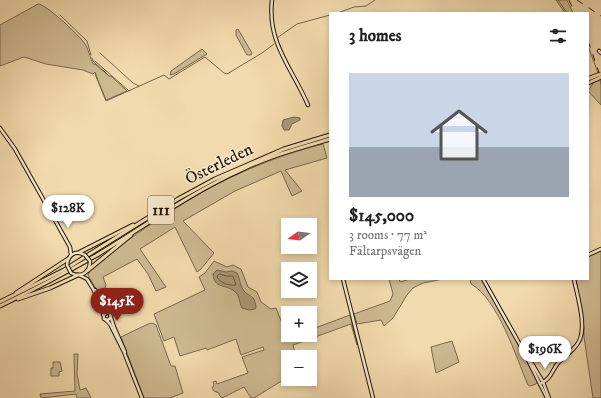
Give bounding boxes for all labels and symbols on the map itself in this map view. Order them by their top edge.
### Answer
street label: Österleden [181,138,257,190]
pin: $128K [40,195,96,229]
road number: 111 [148,196,174,224]
north arrow [281,218,317,254]
pin: $145K [89,288,145,322]
pin: $196K [517,336,573,370]

